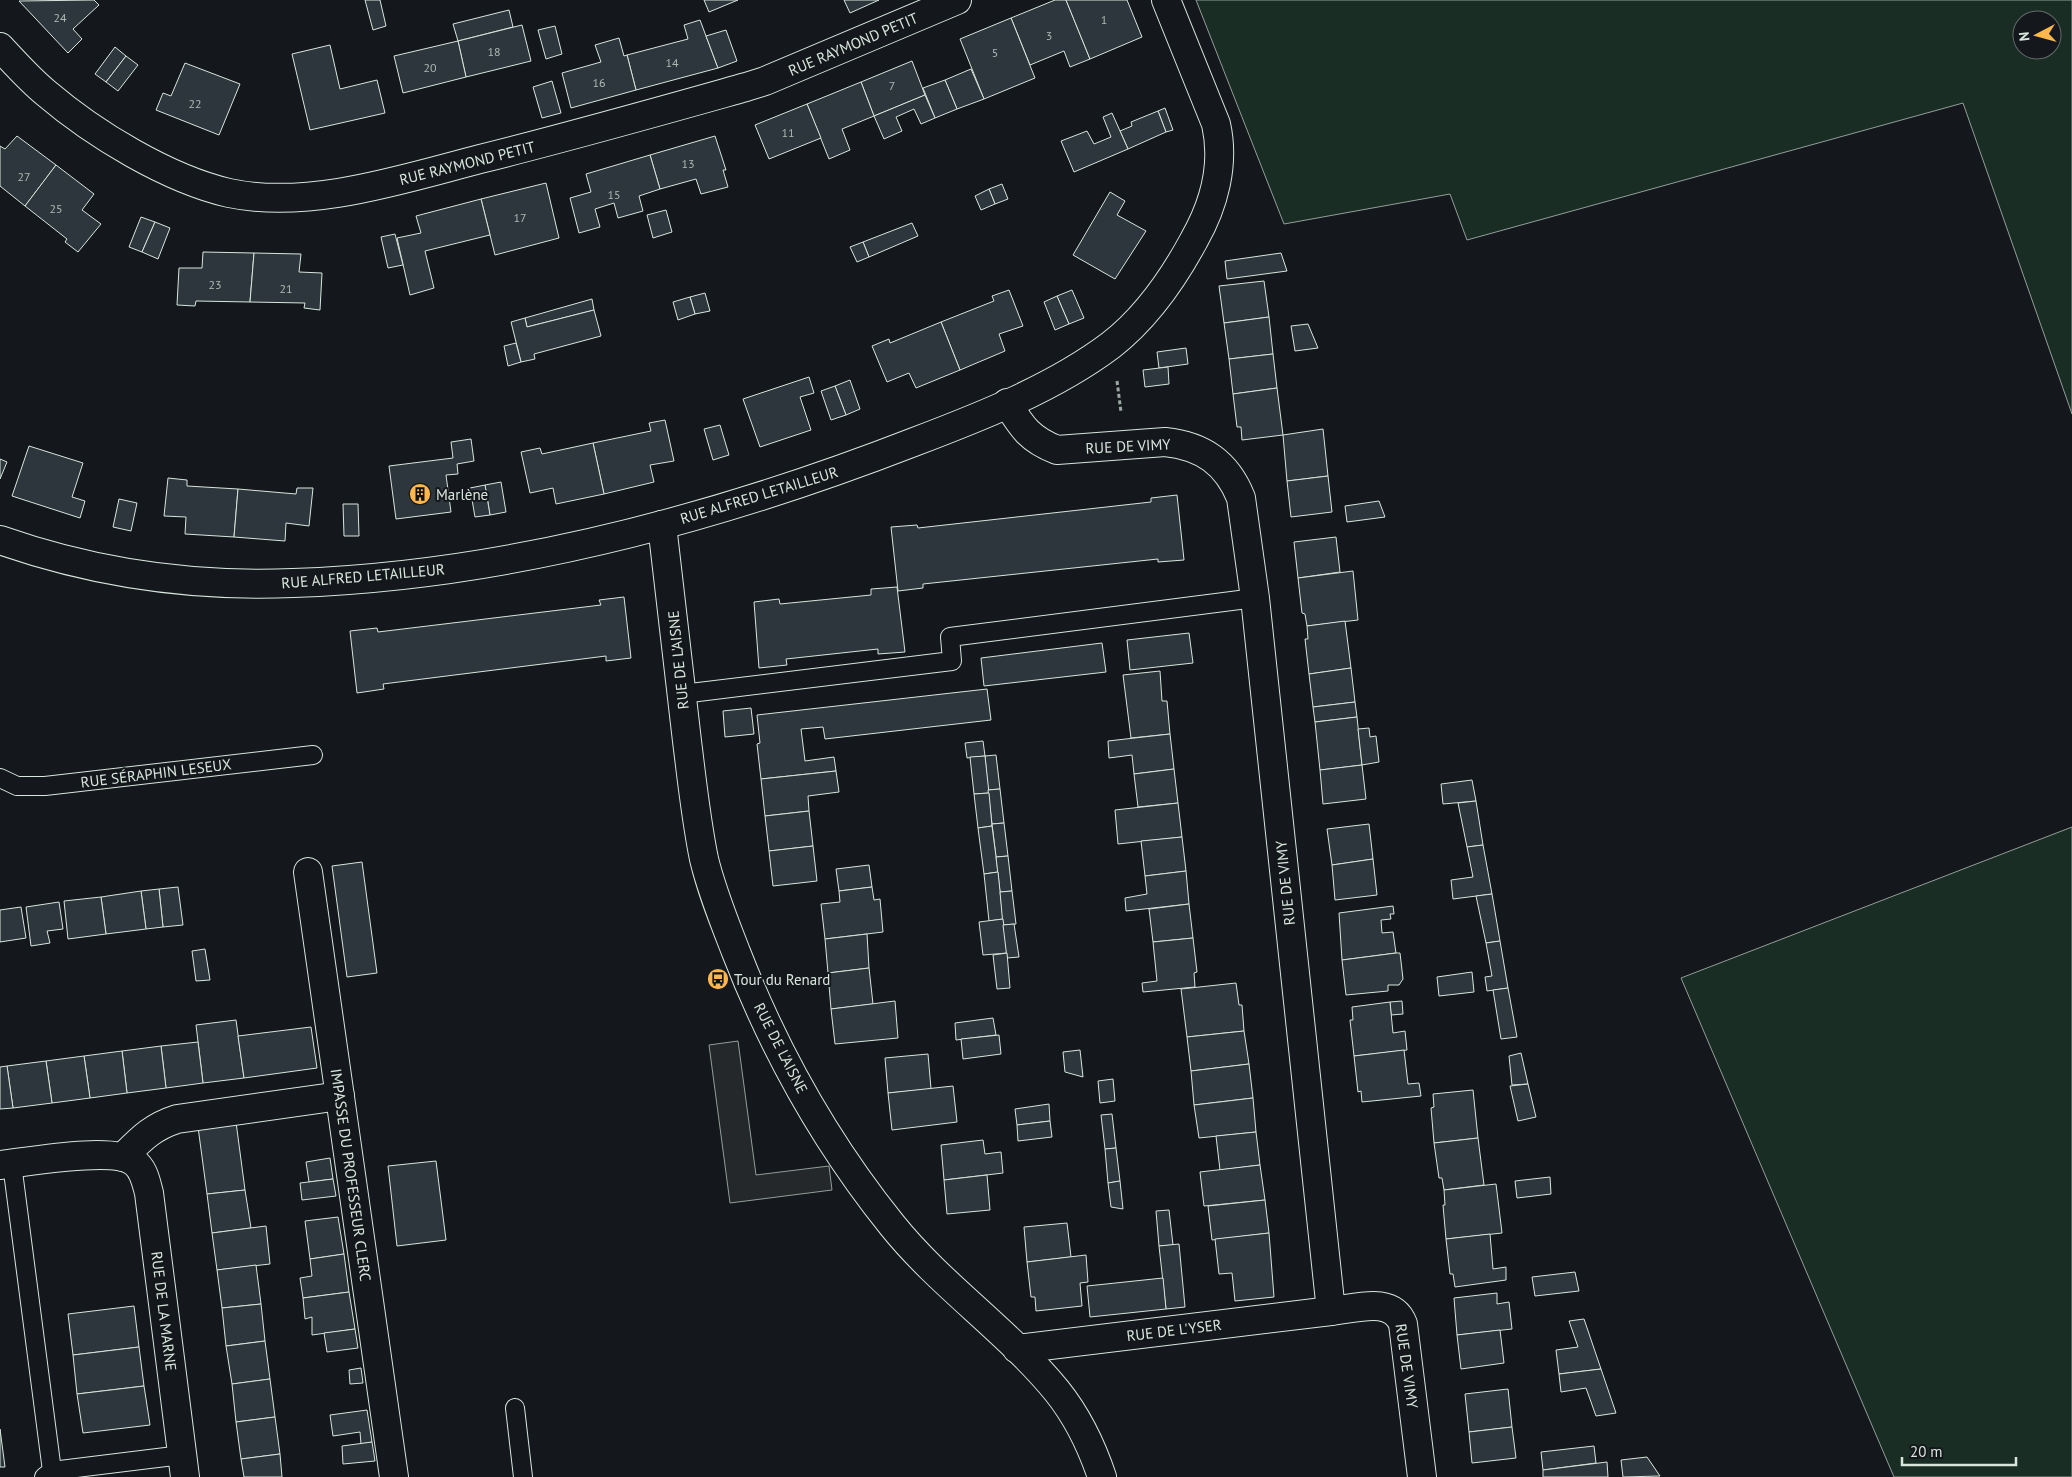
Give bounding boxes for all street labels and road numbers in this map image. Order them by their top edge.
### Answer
street label: RUE RAYMOND PETIT [785,8,921,80]
street label: RUE RAYMOND PETIT [397,137,537,189]
street label: RUE DE VIMY [1085,434,1172,458]
street label: RUE ALFRED LETAILLEUR [678,462,840,528]
street label: RUE ALFRED LETAILLEUR [281,559,446,593]
street label: RUE DE L'AISNE [663,610,693,710]
street label: RUE SÉRAPHIN LESEUX [79,754,233,792]
street label: RUE DE VIMY [1271,839,1299,926]
street label: RUE DE L'AISNE [750,999,812,1097]
street label: IMPASSE DU PROFESSEUR CLERC [327,1067,375,1283]
street label: RUE DE LA MARNE [147,1250,181,1372]
street label: RUE DE L'YSER [1125,1315,1223,1345]
street label: RUE DE VIMY [1392,1322,1422,1410]

